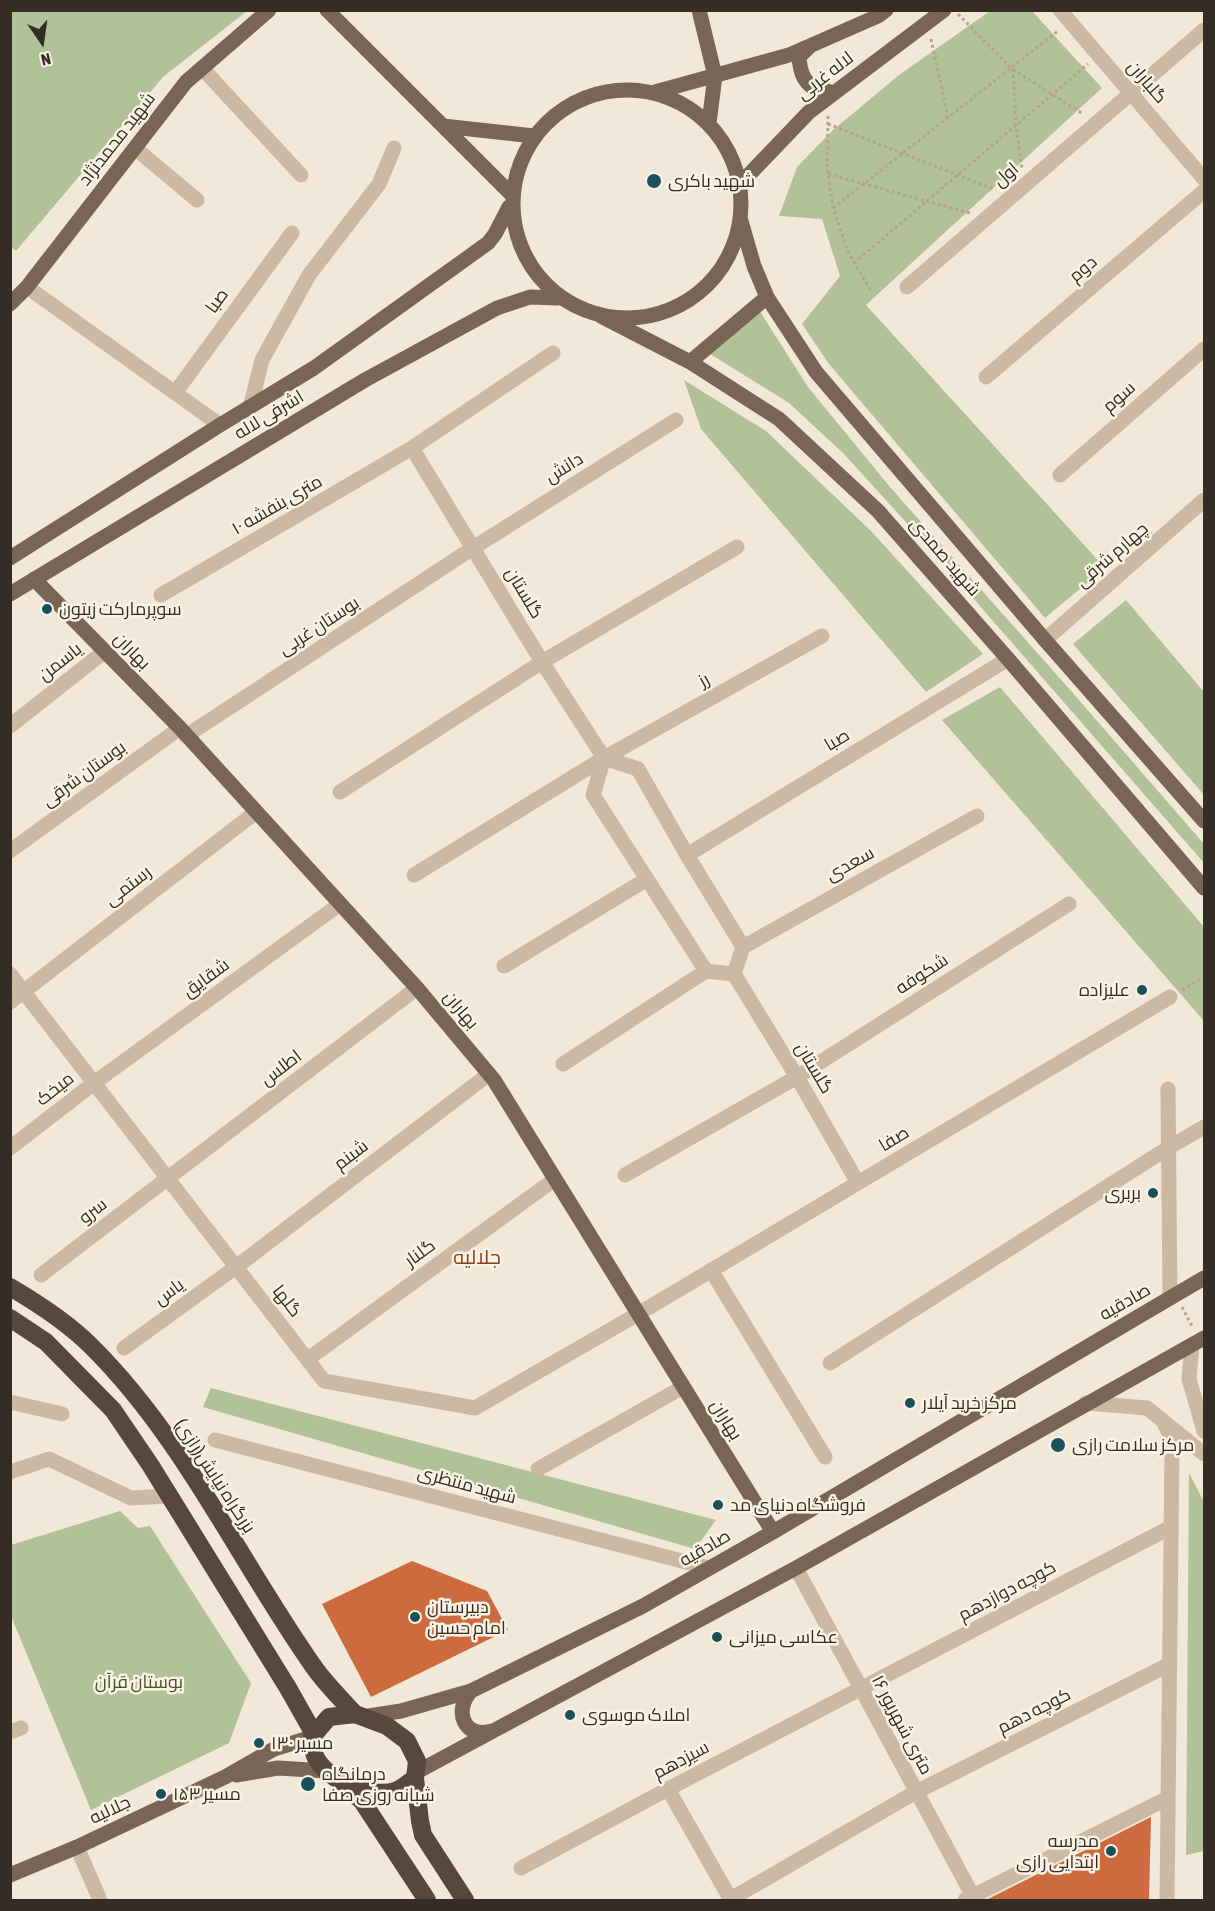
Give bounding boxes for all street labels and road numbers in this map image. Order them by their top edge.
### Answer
street label: لاله غربی [792,47,858,105]
street label: گلباران [1122,56,1172,108]
street label: شهید محمدنژاد [74,88,160,190]
street label: اول [989,158,1023,192]
street label: دوم [1065,251,1101,287]
street label: صبا [201,284,233,318]
street label: سوم [1098,377,1140,417]
street label: اشرفی لاله [230,386,308,444]
street label: دانش [541,448,587,488]
street label: ۱۰ متری بنفشه [228,470,326,540]
street label: شهید صمدی [905,513,985,601]
street label: چهارم شرقی [1071,518,1153,592]
street label: گلستان [500,564,548,622]
street label: بوستان غربی [275,592,363,660]
street label: بهاران [109,628,155,674]
street label: یاسمن [34,638,86,686]
street label: رز [695,668,713,692]
street label: صبا [821,724,853,756]
street label: بوستان شرقی [38,736,130,812]
street label: سعدی [822,842,878,886]
street label: رستمی [100,861,156,911]
street label: شکوفه [892,949,952,999]
street label: شقایق [178,954,234,1002]
street label: بهاران [439,986,483,1034]
street label: گلستان [790,1039,838,1097]
street label: اطلس [256,1045,306,1091]
street label: میخک [32,1067,78,1111]
street label: صفا [875,1122,913,1156]
street label: شبنم [330,1135,372,1175]
street label: سرو [75,1193,111,1229]
street label: گلنار [400,1235,440,1271]
street label: یاس [150,1274,188,1310]
street label: صادقیه [1096,1279,1154,1325]
street label: گلها [268,1281,306,1321]
street label: بهاران [705,1396,747,1444]
street label: بزرگراه نیایش(رازی) [170,1415,260,1537]
street label: شهید منتظری [415,1461,519,1509]
street label: صادقیه [676,1525,734,1571]
street label: کوچه دوازدهم [954,1556,1060,1626]
street label: ۱۶ متری شهریور [867,1672,937,1778]
street label: کوچه دهم [994,1683,1074,1739]
street label: سیزدهم [649,1736,713,1784]
street label: جلالیه [86,1791,134,1829]

